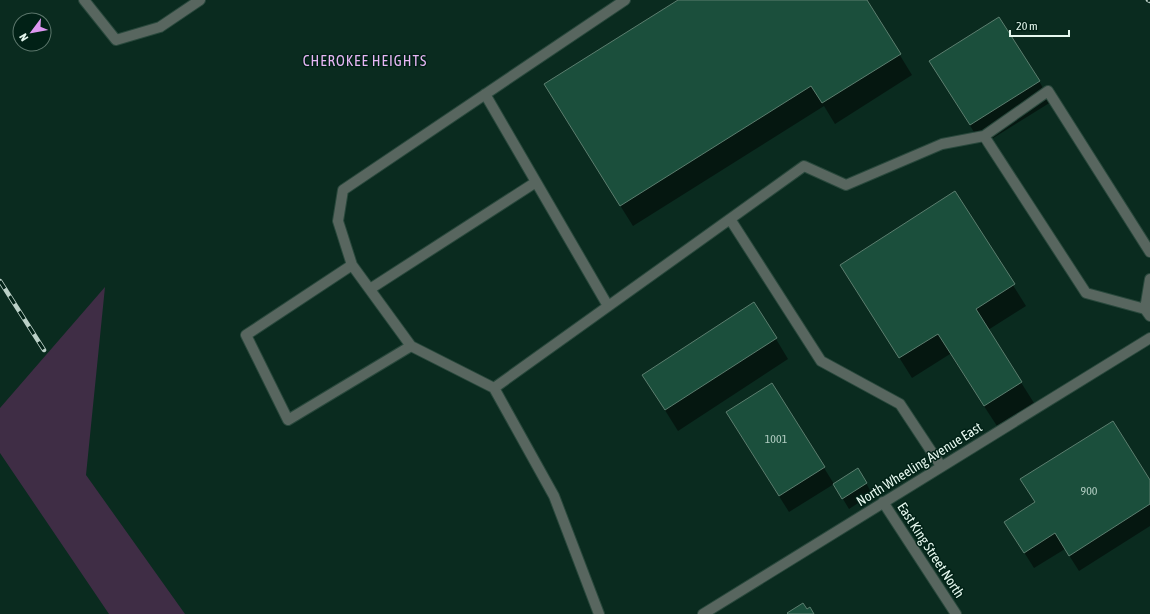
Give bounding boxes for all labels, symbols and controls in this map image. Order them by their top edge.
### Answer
north arrow [12,12,52,52]
scale bar [1010,12,1069,38]
text: 20 m [1016,19,1038,33]
text: N [17,31,30,43]
district label: CHEROKEE HEIGHTS [303,52,427,69]
street label: North Wheeling Avenue East [853,419,985,509]
house number: 1001 [765,432,788,446]
house number: 900 [1081,484,1098,498]
street label: East King Street North [894,499,968,601]

